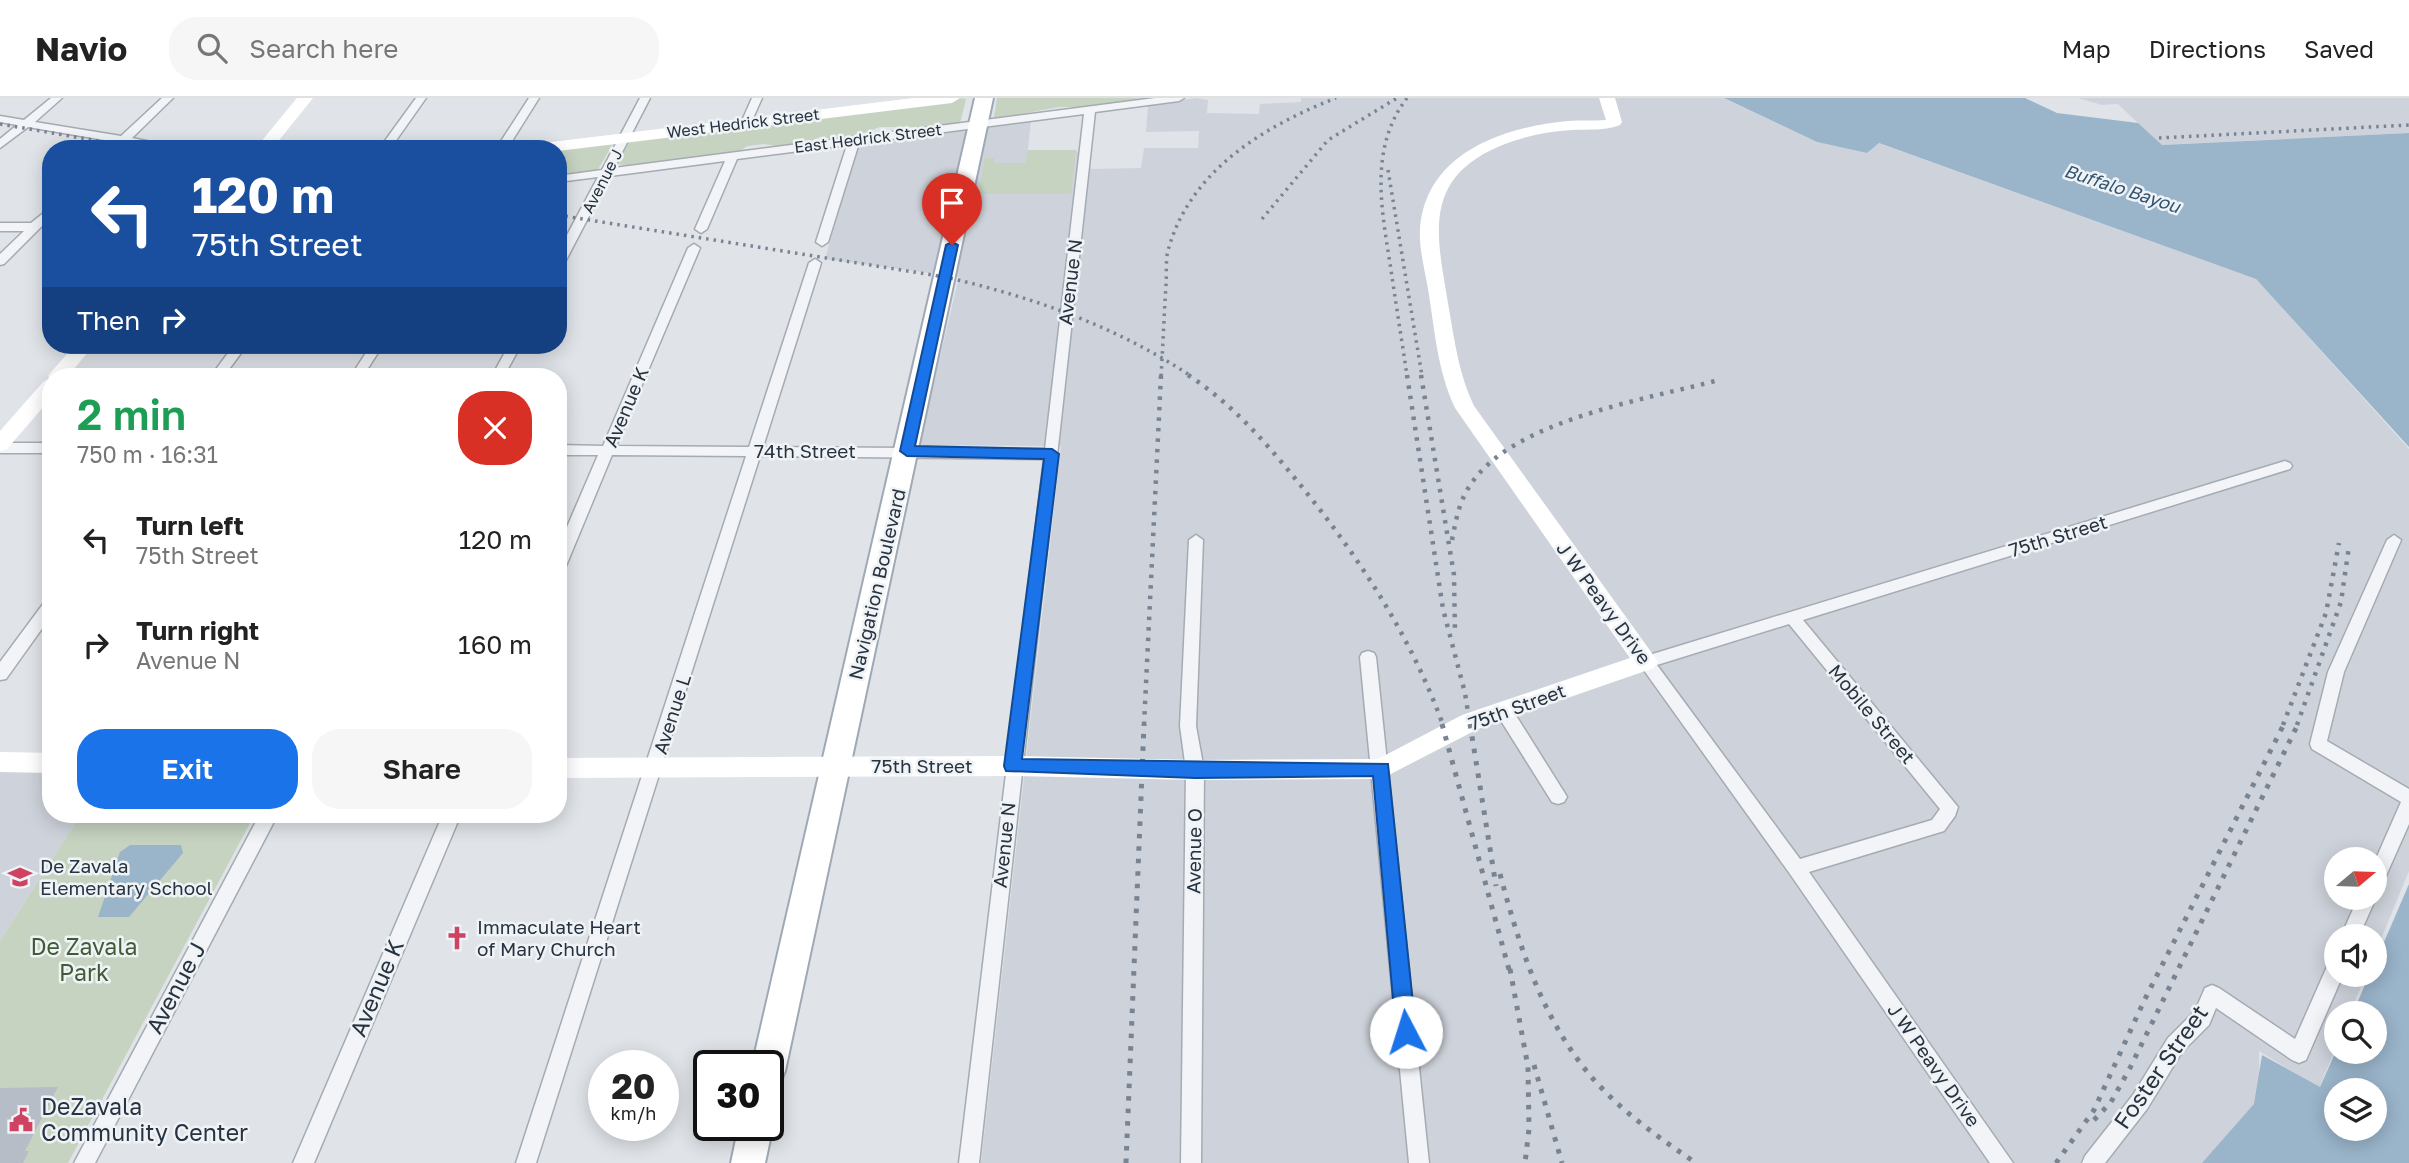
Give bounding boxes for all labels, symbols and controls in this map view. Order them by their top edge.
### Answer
search box [169,17,659,80]
text: Navio [35,29,127,68]
icon: search [193,29,231,67]
text: Search here [249,33,398,64]
text: Map [2062,34,2111,63]
text: Directions [2149,34,2266,63]
text: Saved [2304,34,2374,63]
street label: West Hedrick Street [665,104,821,142]
street label: East Hedrick Street [793,119,943,157]
street label: Avenue J [577,146,627,216]
water label: Buffalo Bayou [2062,159,2184,217]
text: 120 m [192,165,334,224]
icon: left [77,168,168,259]
pin [922,173,982,245]
icon: arrive [933,184,971,222]
text: 75th Street [192,225,363,263]
street label: Avenue N [1053,238,1086,326]
icon: right [154,301,192,339]
text: Then [77,305,140,336]
street label: Avenue K [598,363,653,450]
text: 2 min [77,389,186,439]
button: close [458,391,532,465]
street label: 74th Street [754,439,856,462]
text: 750 m · 16:31 [77,440,218,468]
street label: Navigation Boulevard [843,486,910,682]
text: Turn left [136,510,244,541]
street label: 75th Street [2006,510,2110,561]
icon: left [77,521,115,559]
text: 120 m [459,524,532,555]
street label: J W Peavy Drive [1552,537,1657,668]
text: 75th Street [136,541,259,569]
text: Turn right [136,615,259,646]
icon: right [77,626,115,664]
text: 160 m [458,629,532,660]
text: Avenue N [136,646,240,674]
street label: Mobile Street [1824,659,1921,768]
street label: Avenue L [648,671,695,757]
street label: 75th Street [1465,678,1568,735]
button: Exit [77,729,298,809]
button: Share [312,729,532,809]
street label: 75th Street [871,754,973,777]
street label: Avenue N [988,801,1019,889]
street label: Avenue O [1181,808,1206,894]
north arrow [2324,847,2387,910]
map controls [2324,847,2387,1141]
place label: De Zavala Elementary School [40,854,213,899]
school or university icon: De Zavala Elementary School [6,863,34,891]
place label: Immaculate Heart of Mary Church [477,915,641,960]
church icon: Immaculate Heart of Mary Church [443,924,471,952]
button: sound [2324,924,2387,987]
park label: De Zavala Park [30,932,138,986]
street label: Avenue K [343,935,409,1040]
street label: Avenue J [139,937,211,1038]
position arrow [1369,995,1443,1069]
street label: J W Peavy Drive [1883,998,1986,1131]
street label: Foster Street [2107,999,2213,1134]
button: search [2324,1001,2387,1064]
speed limit sign: 30 [693,1050,784,1141]
text: 20 [611,1065,656,1107]
button: layers [2324,1078,2387,1141]
place label: DeZavala Community Center [41,1092,248,1146]
text: km/h [611,1102,656,1124]
public building icon: DeZavala Community Center [7,1106,35,1134]

